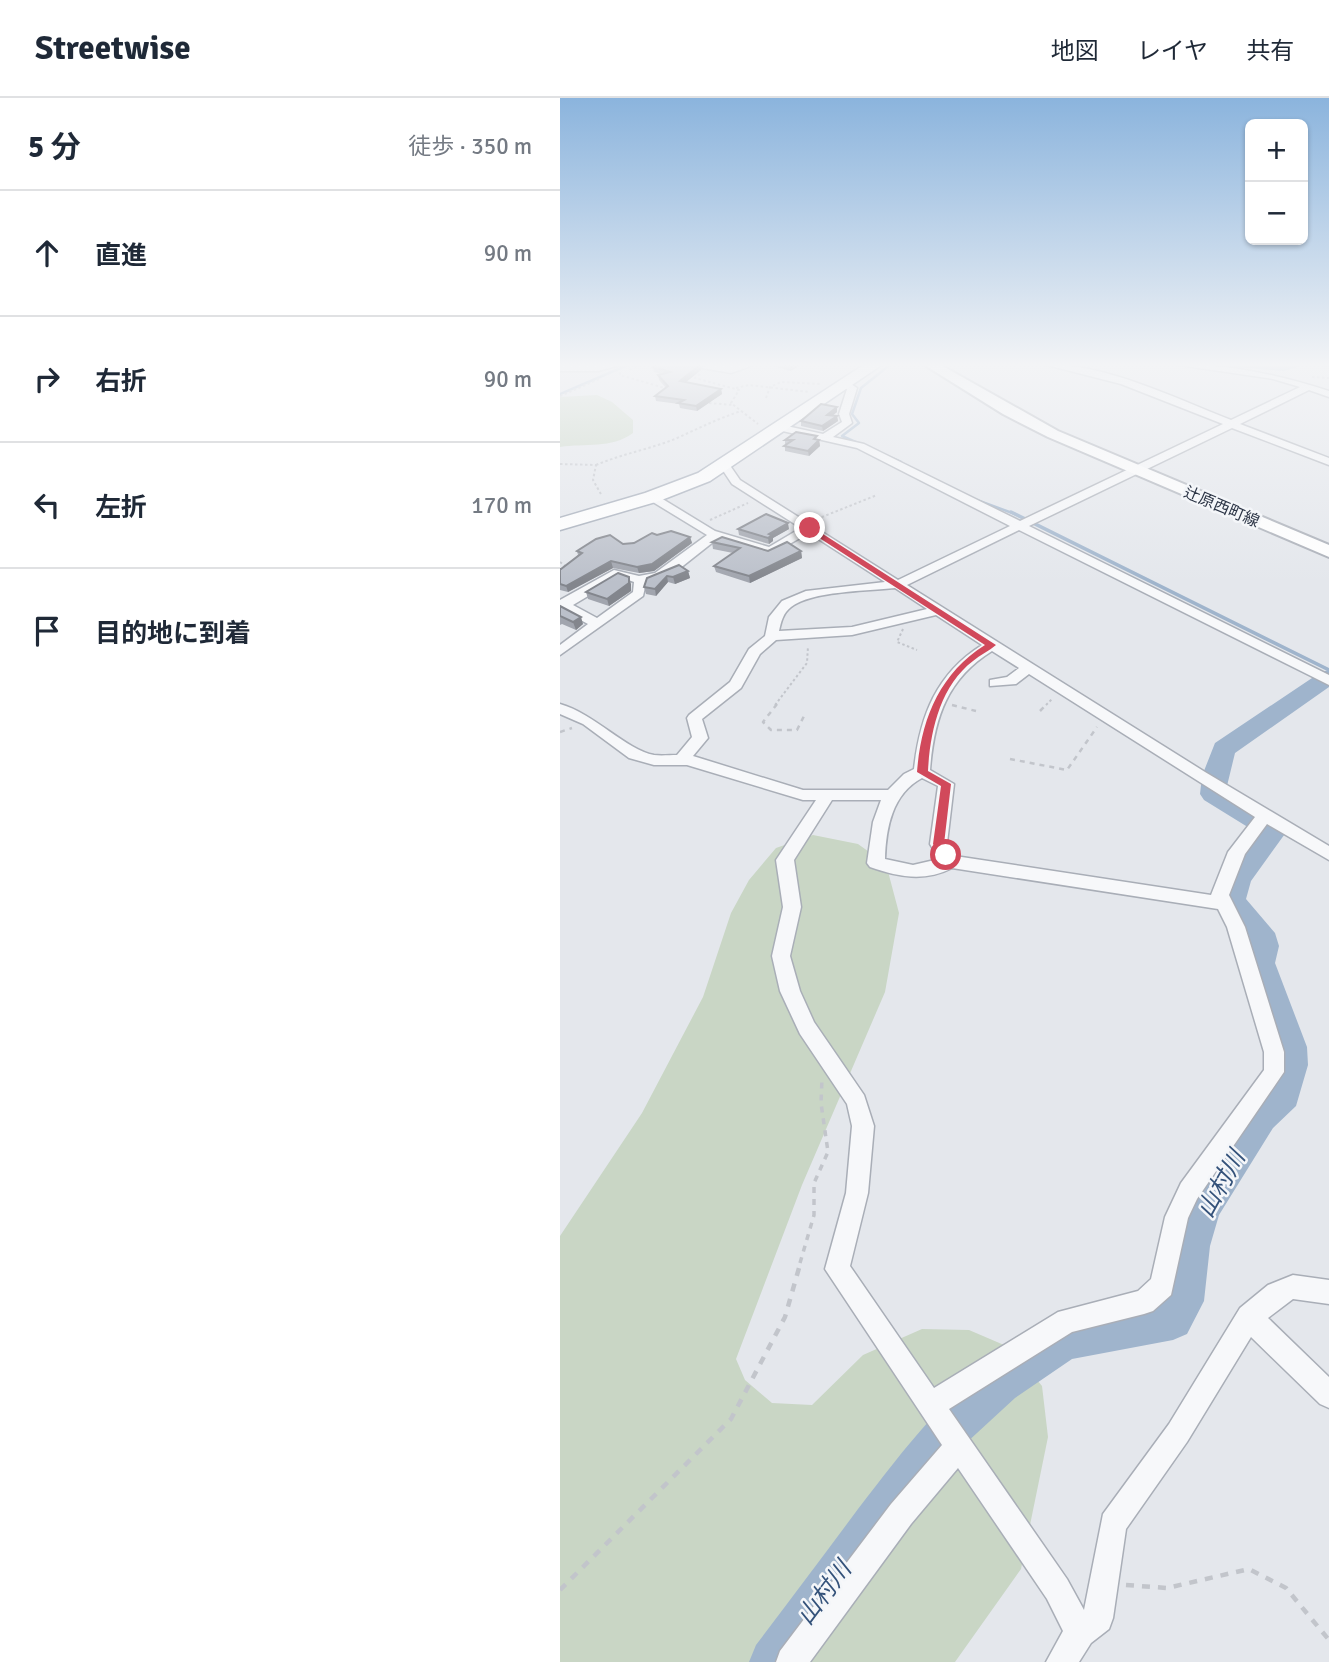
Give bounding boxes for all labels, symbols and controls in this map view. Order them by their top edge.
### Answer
text: Streetwise [35,28,191,69]
text: 地図 [1051,36,1099,66]
text: レイヤ [1137,36,1208,66]
text: 共有 [1246,36,1294,66]
map controls [1245,119,1308,245]
button: + [1245,119,1308,182]
text: 5 分 [28,129,81,166]
text: 徒歩 · 350 m [408,132,532,161]
button: − [1245,182,1308,245]
icon: ahead [28,234,66,272]
text: 90 m [484,239,532,268]
text: 直進 [95,240,147,272]
icon: right [28,360,66,398]
text: 90 m [484,365,532,394]
text: 右折 [95,366,147,398]
street label: 辻原西町線 [1181,482,1262,532]
icon: left [28,486,66,524]
text: 170 m [471,491,532,520]
text: 左折 [95,492,147,524]
route end [794,512,825,543]
icon: arrive [28,612,66,650]
text: 目的地に到着 [95,618,251,650]
route start [930,839,961,870]
water label: 山村川 [1190,1143,1253,1223]
water label: 山村川 [790,1553,859,1631]

